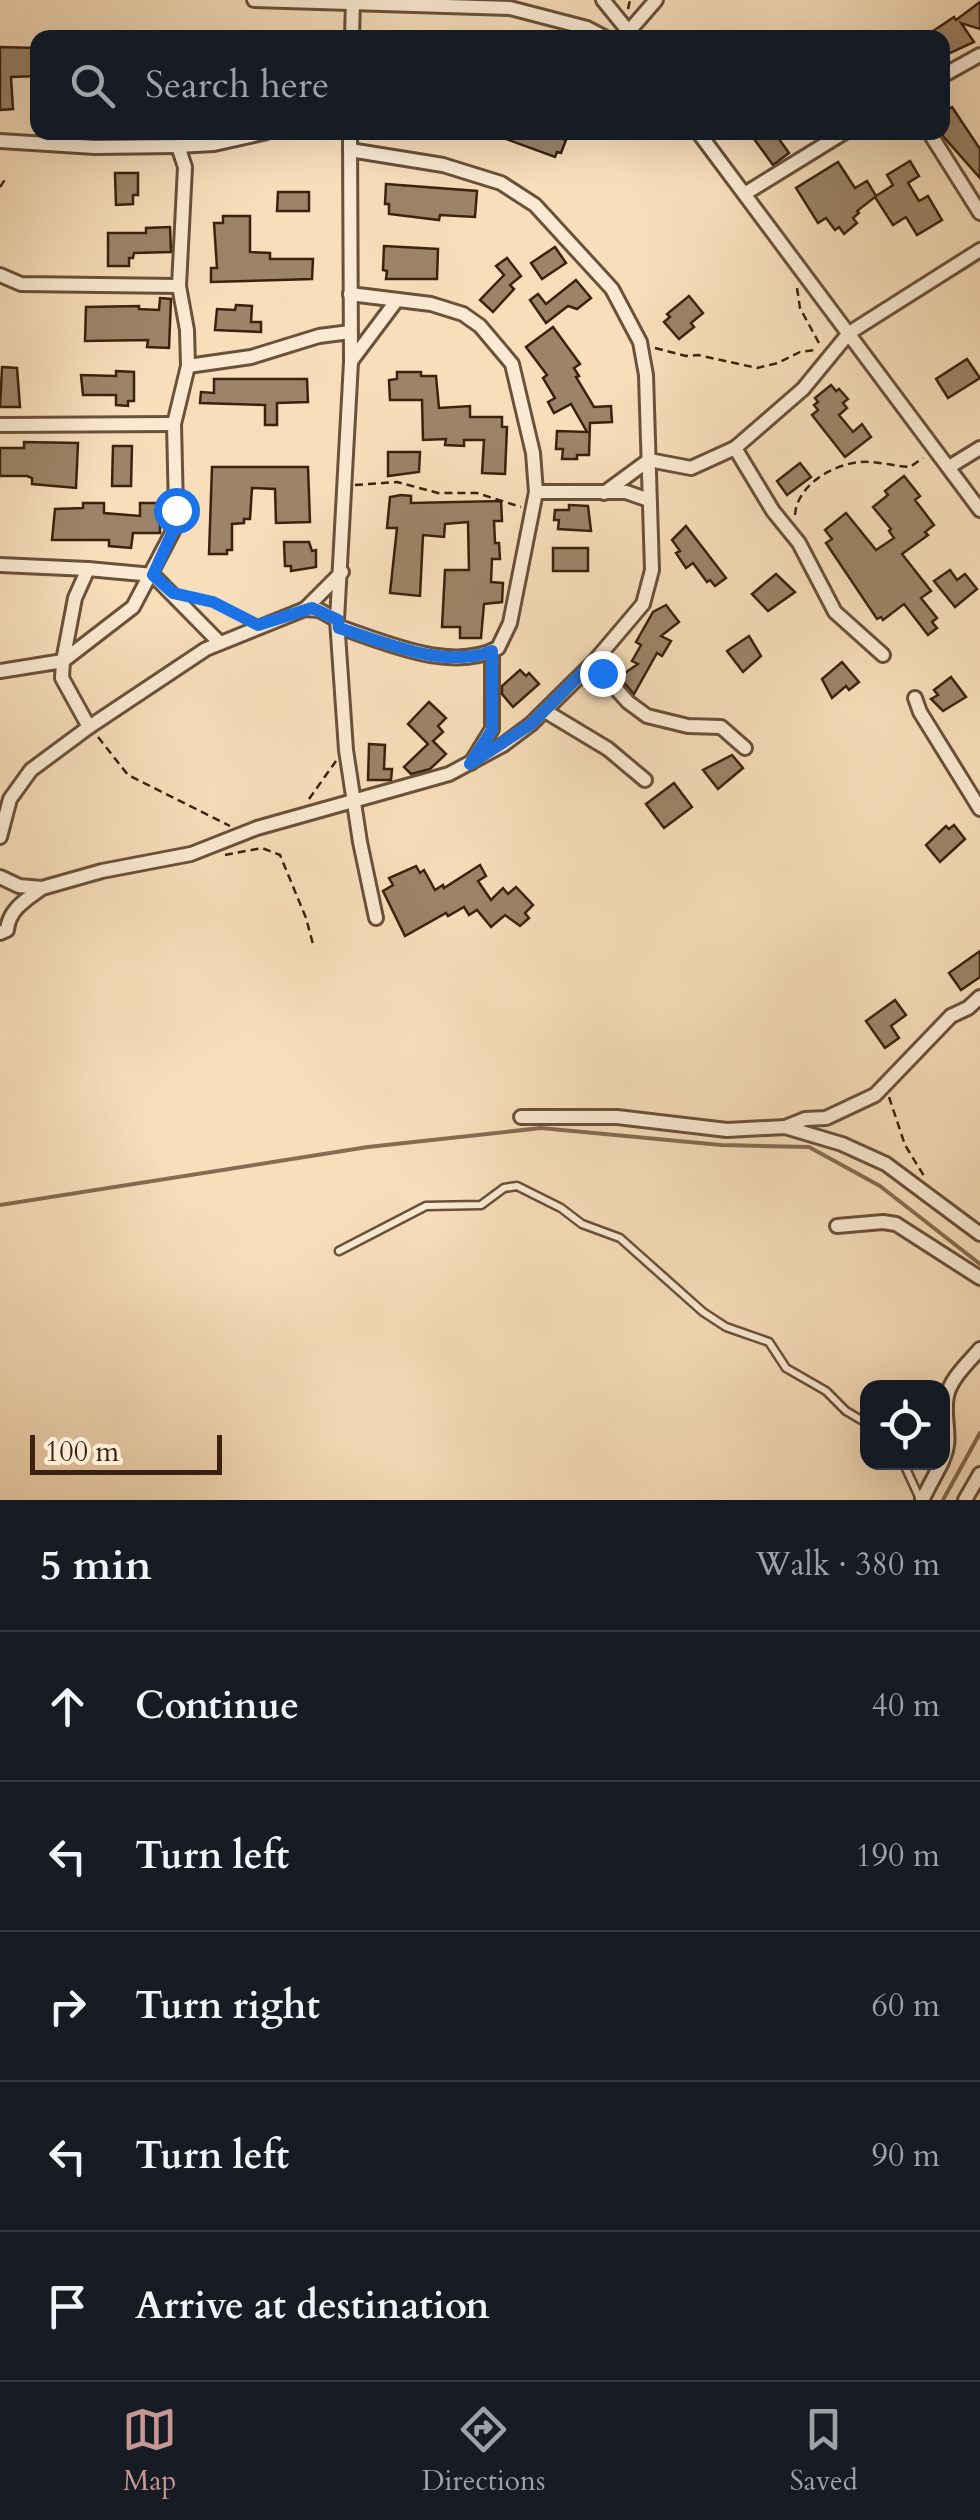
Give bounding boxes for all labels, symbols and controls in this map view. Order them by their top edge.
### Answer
search box [30,30,950,140]
icon: search [65,58,120,113]
text: Search here [145,59,329,111]
route start [154,488,200,534]
route end [580,651,626,697]
map controls [860,1380,950,1470]
button: locate [860,1380,950,1470]
scale bar [30,1430,222,1474]
text: 100 m [45,1433,119,1471]
text: 5 min [40,1537,152,1594]
text: Walk · 380 m [755,1543,940,1587]
icon: ahead [40,1679,95,1734]
text: Continue [135,1680,299,1732]
text: 40 m [872,1684,940,1728]
icon: left [40,1829,95,1884]
text: Turn left [135,1830,289,1882]
text: 190 m [855,1834,940,1878]
icon: right [40,1979,95,2034]
text: Turn right [135,1980,320,2032]
text: 60 m [872,1984,940,2028]
icon: left [40,2129,95,2184]
text: Turn left [135,2130,289,2182]
text: 90 m [872,2134,940,2178]
icon: arrive [40,2279,95,2334]
text: Arrive at destination [135,2280,490,2332]
tab: Map [122,2402,177,2500]
tab: Directions [422,2402,545,2500]
tab: Saved [790,2402,858,2500]

